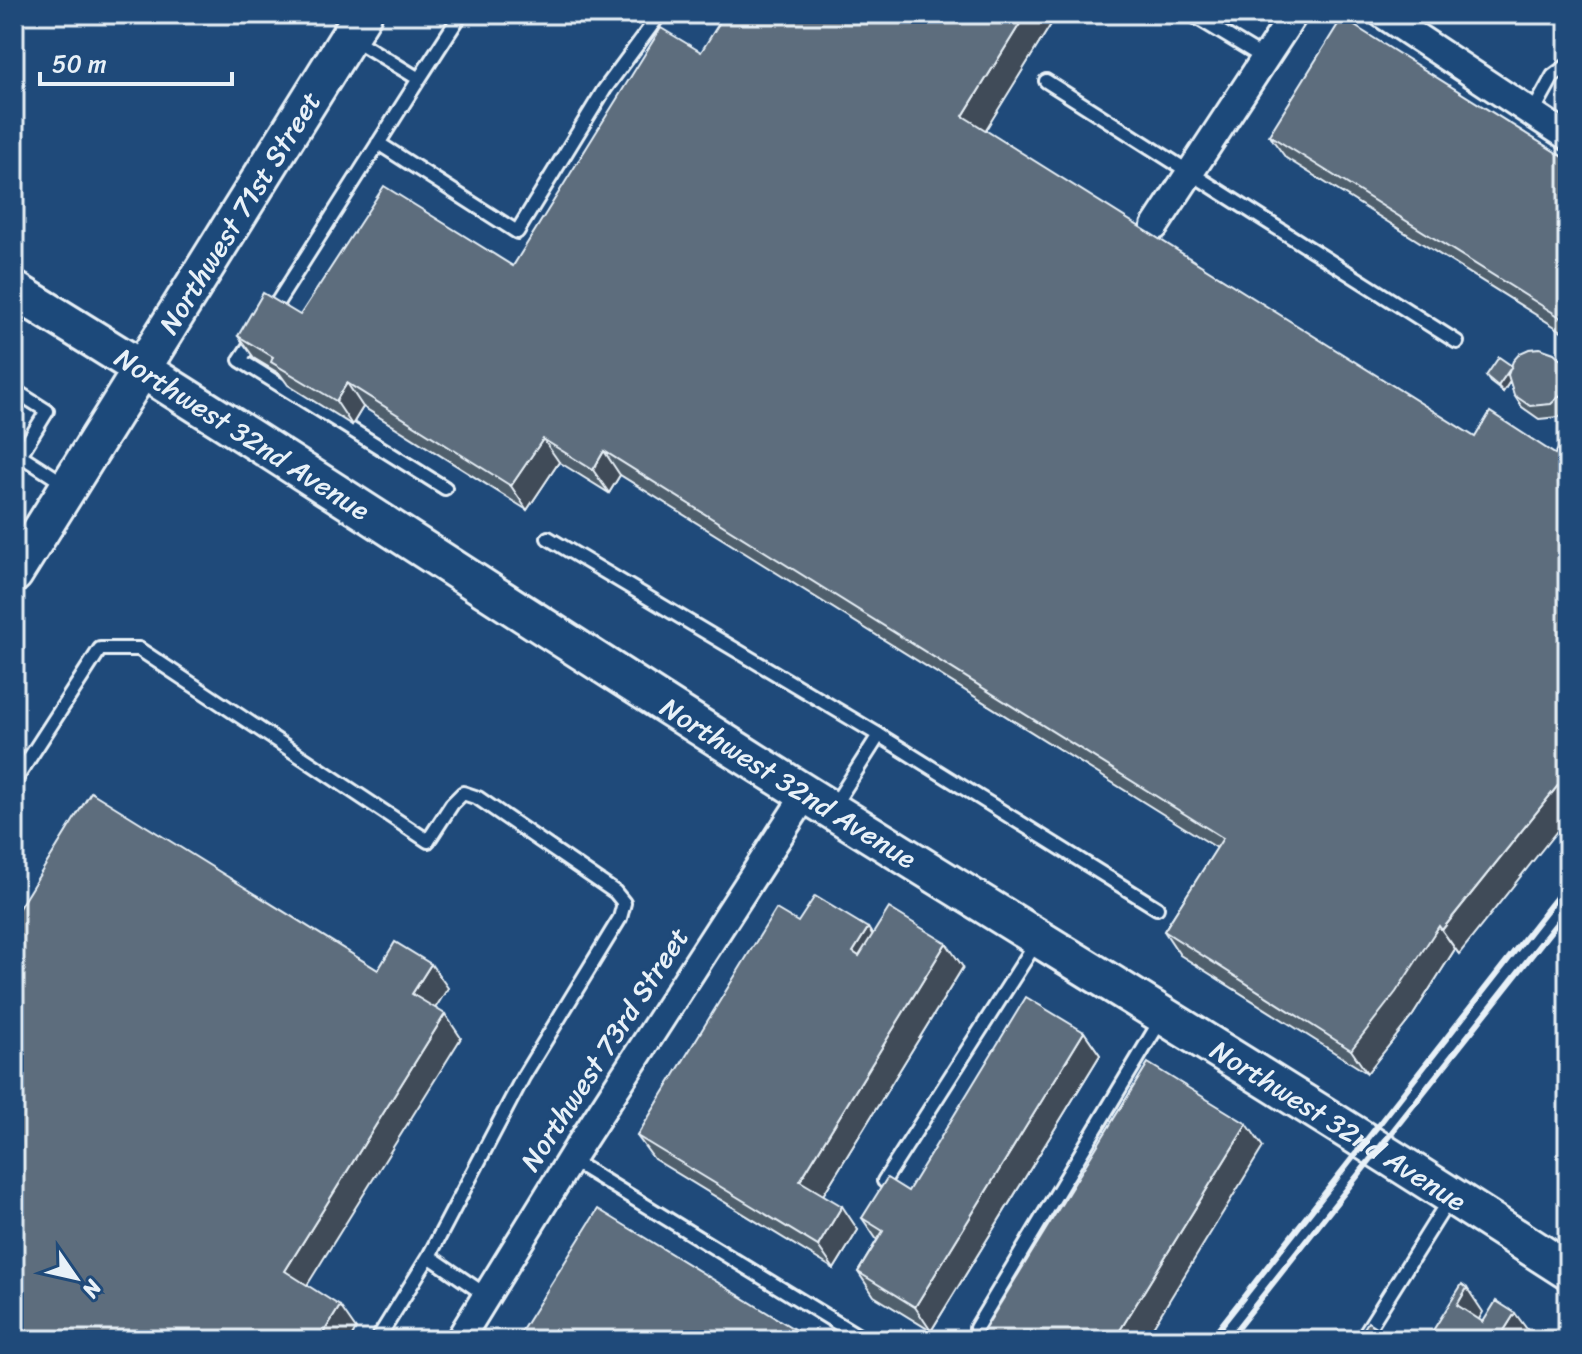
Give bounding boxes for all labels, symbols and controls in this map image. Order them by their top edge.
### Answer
scale bar [40,36,232,86]
text: 50 m [52,43,107,85]
street label: Northwest 71st Street [145,81,334,344]
street label: Northwest 32nd Avenue [105,334,380,534]
street label: Northwest 32nd Avenue [650,684,926,882]
street label: Northwest 73rd Street [507,917,702,1181]
street label: Northwest 32nd Avenue [1200,1026,1477,1225]
north arrow [36,1238,116,1318]
text: N [71,1271,113,1307]

